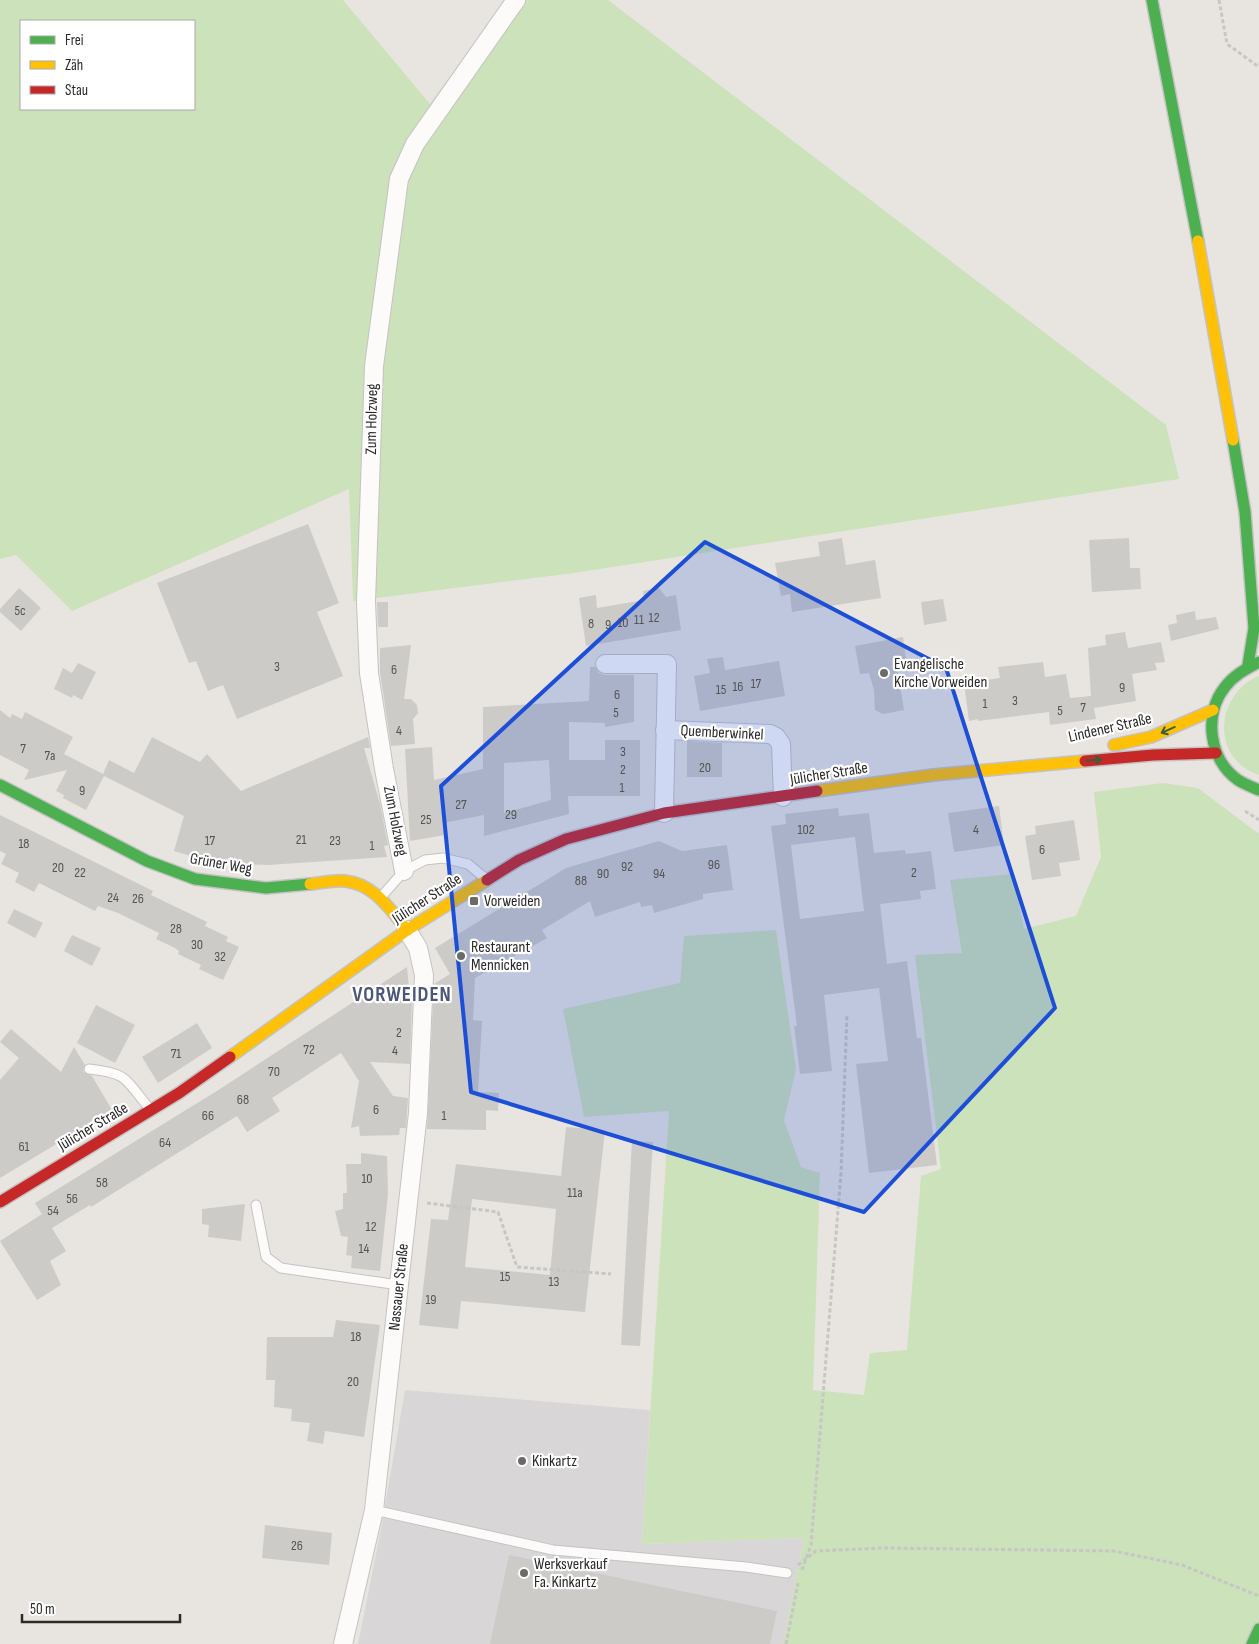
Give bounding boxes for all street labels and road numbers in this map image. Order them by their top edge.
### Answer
street label: Zum Holzweg [362,383,382,455]
street label: Lindener Straße [1067,709,1153,747]
street label: Quemberwinkel [680,721,764,745]
street label: Jülicher Straße [788,758,869,790]
street label: Zum Holzweg [379,784,411,858]
street label: Grüner Weg [188,849,254,879]
street label: Jülicher Straße [388,870,465,929]
street label: Jülicher Straße [54,1099,132,1156]
street label: Nassauer Straße [385,1243,413,1331]

